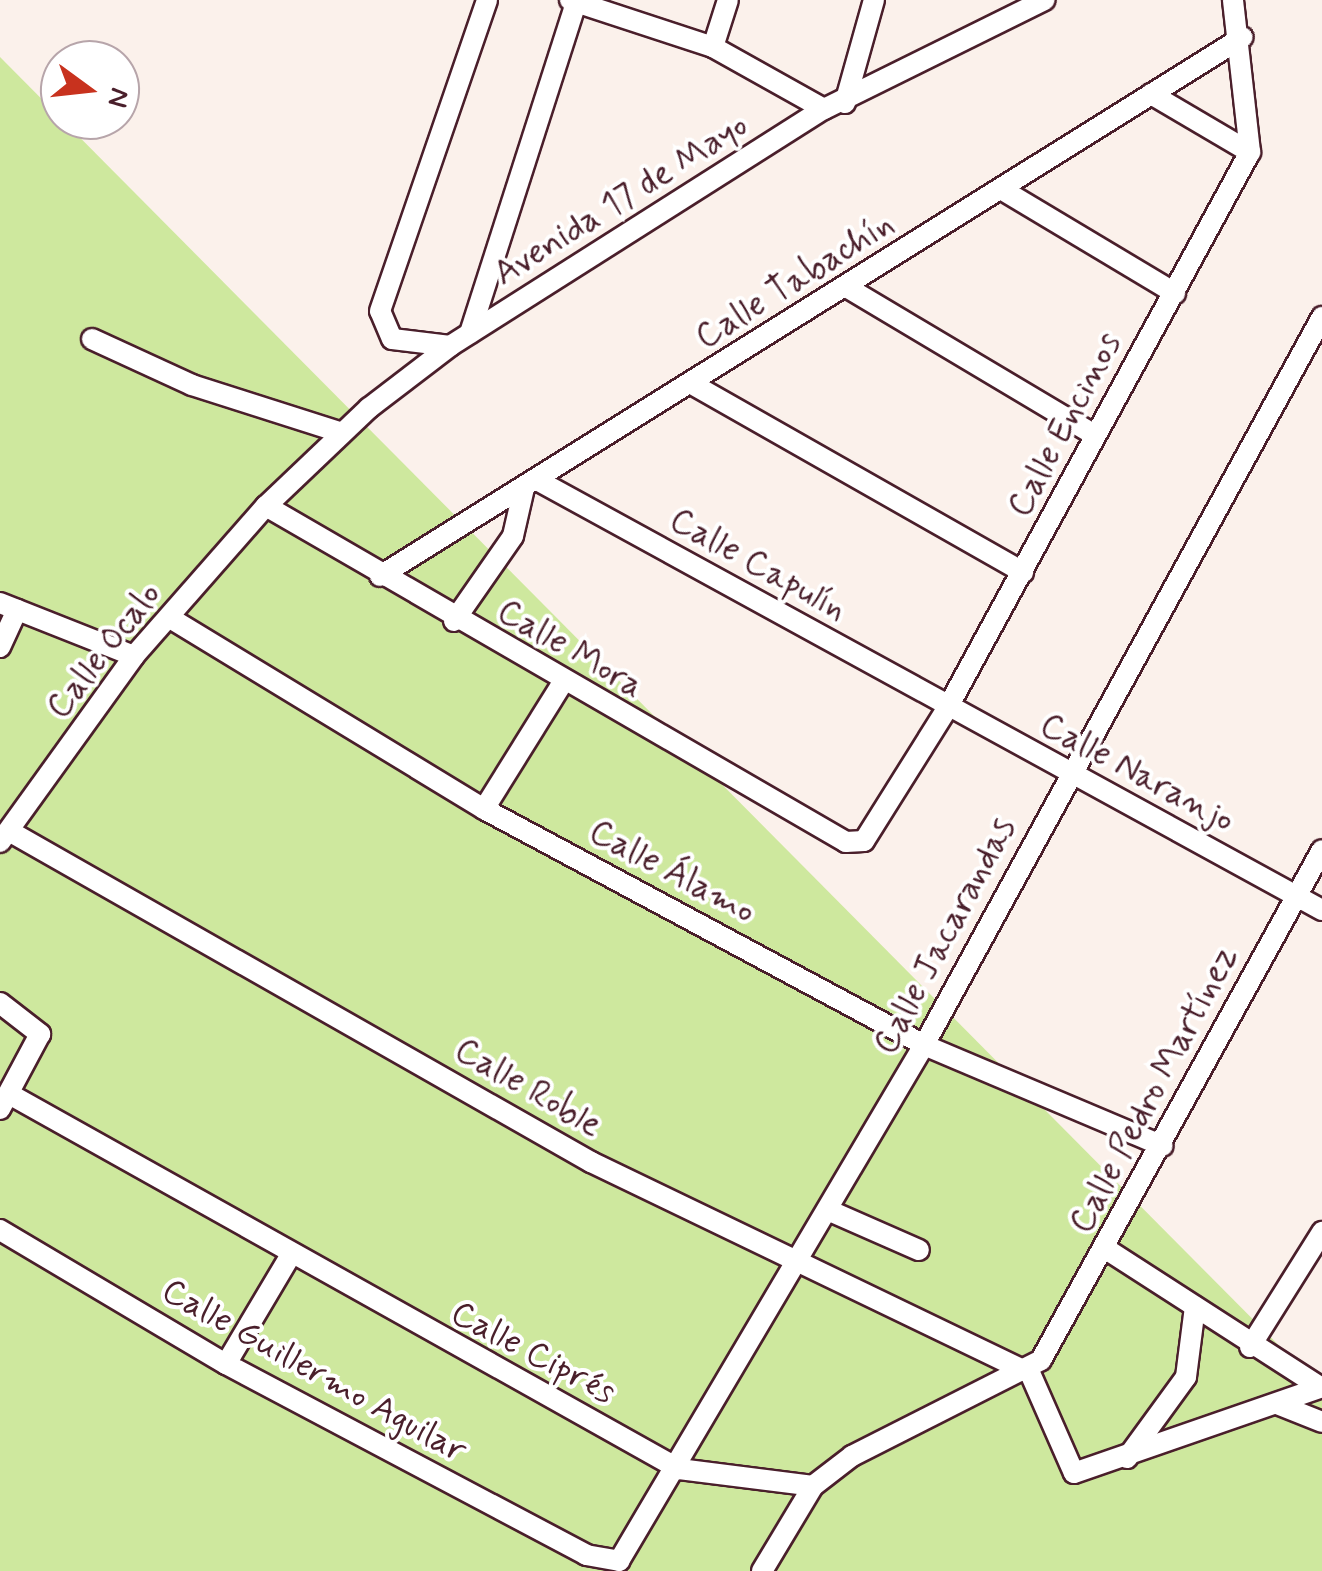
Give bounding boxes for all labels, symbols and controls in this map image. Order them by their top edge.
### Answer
north arrow [40,40,140,140]
text: N [97,84,138,111]
street label: Avenida 17 de Mayo [486,105,756,295]
street label: Calle Tabachín [692,206,898,356]
street label: Calle Encinos [999,326,1131,524]
street label: Calle Capulín [665,501,851,629]
street label: Calle Ocalo [38,574,170,728]
street label: Calle Mora [490,591,650,707]
street label: Calle Naranjo [1035,705,1239,841]
street label: Calle Álamo [582,811,762,933]
street label: Calle Jacarandas [866,812,1024,1060]
street label: Calle Pedro Martínez [1061,940,1247,1240]
street label: Calle Roble [447,1029,609,1147]
street label: Calle Guillermo Aguilar [155,1270,473,1472]
street label: Calle Ciprés [444,1292,622,1414]

